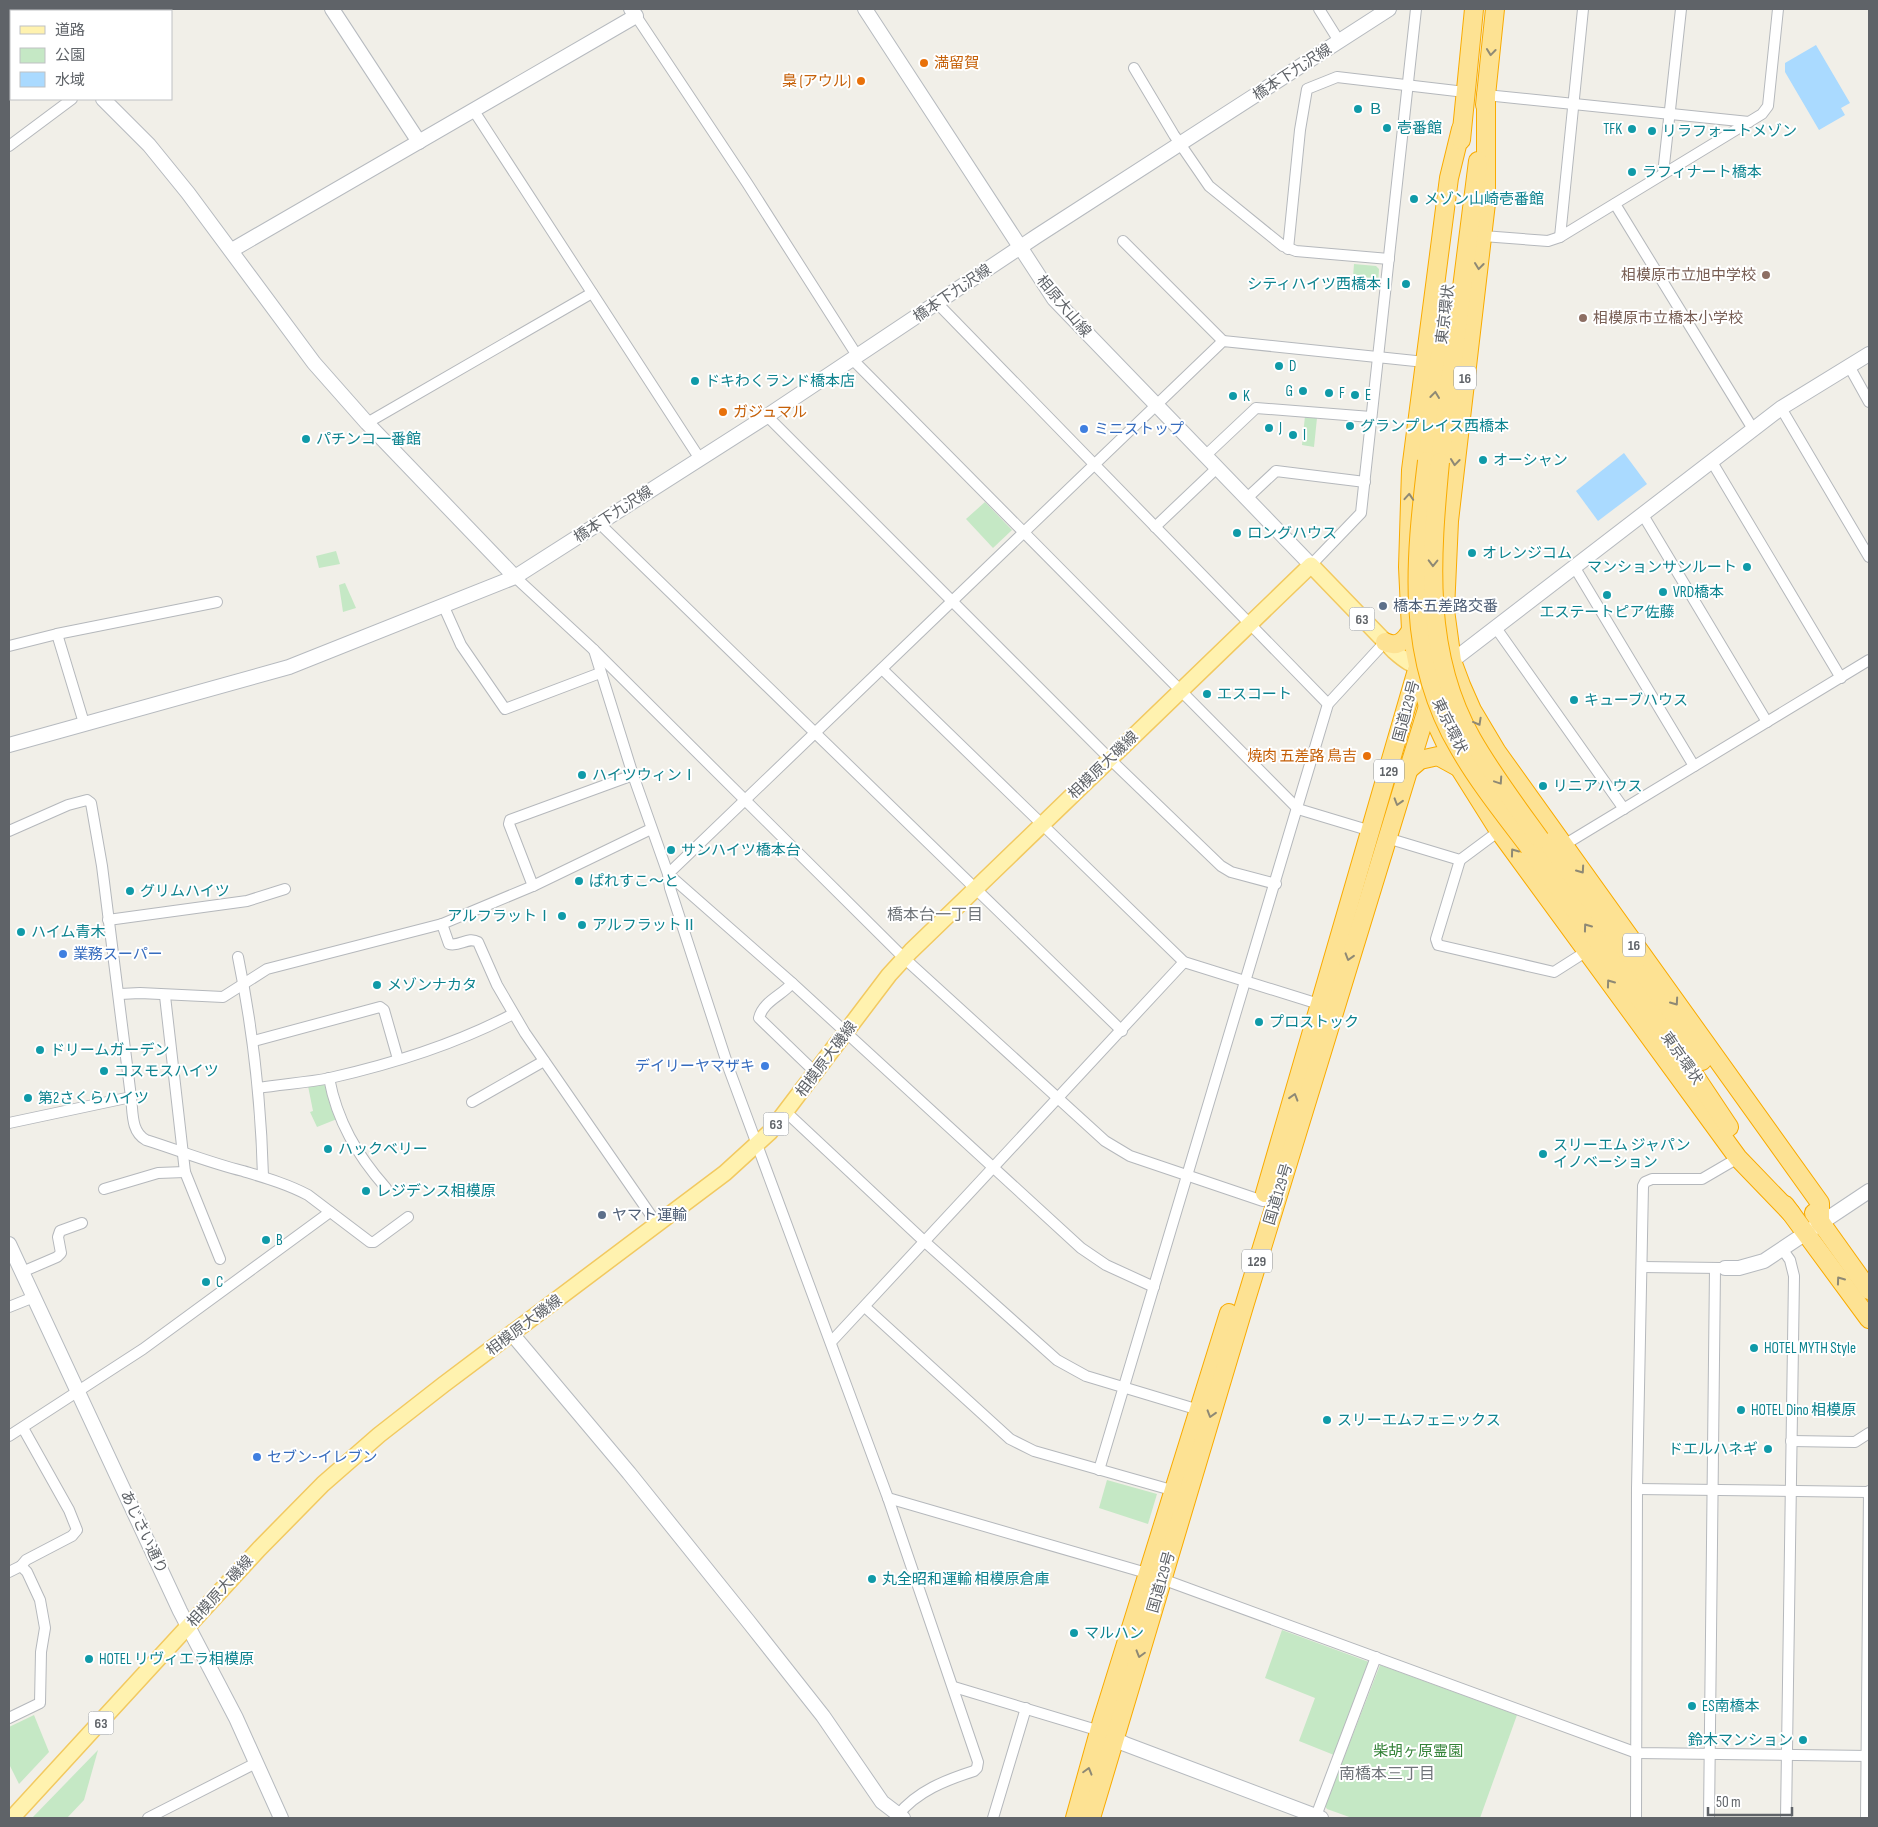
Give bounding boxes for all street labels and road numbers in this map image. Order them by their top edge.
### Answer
street label: 橋本下九沢線 [1249,40,1335,105]
street label: 橋本下九沢線 [910,260,995,326]
street label: 相原大山線 [1032,271,1095,341]
street label: 東京環状 [1432,283,1459,345]
road number: 16 [1454,366,1476,389]
street label: 橋本下九沢線 [570,482,656,547]
road number: 63 [1350,608,1374,630]
street label: 国道129号 [1389,678,1424,744]
street label: 東京環状 [1428,695,1471,757]
street label: 相模原大磯線 [1064,727,1142,803]
road number: 129 [1374,759,1404,782]
road number: 16 [1623,934,1645,956]
street label: 相模原大磯線 [792,1018,861,1101]
street label: 東京環状 [1657,1028,1707,1088]
road number: 63 [764,1112,788,1136]
street label: 国道129号 [1260,1161,1297,1227]
road number: 129 [1242,1250,1272,1272]
street label: 相模原大磯線 [483,1291,566,1360]
street label: あじさい通り [116,1487,171,1577]
street label: 国道129号 [1144,1549,1179,1615]
street label: 相模原大磯線 [183,1552,258,1631]
road number: 63 [88,1712,114,1735]

